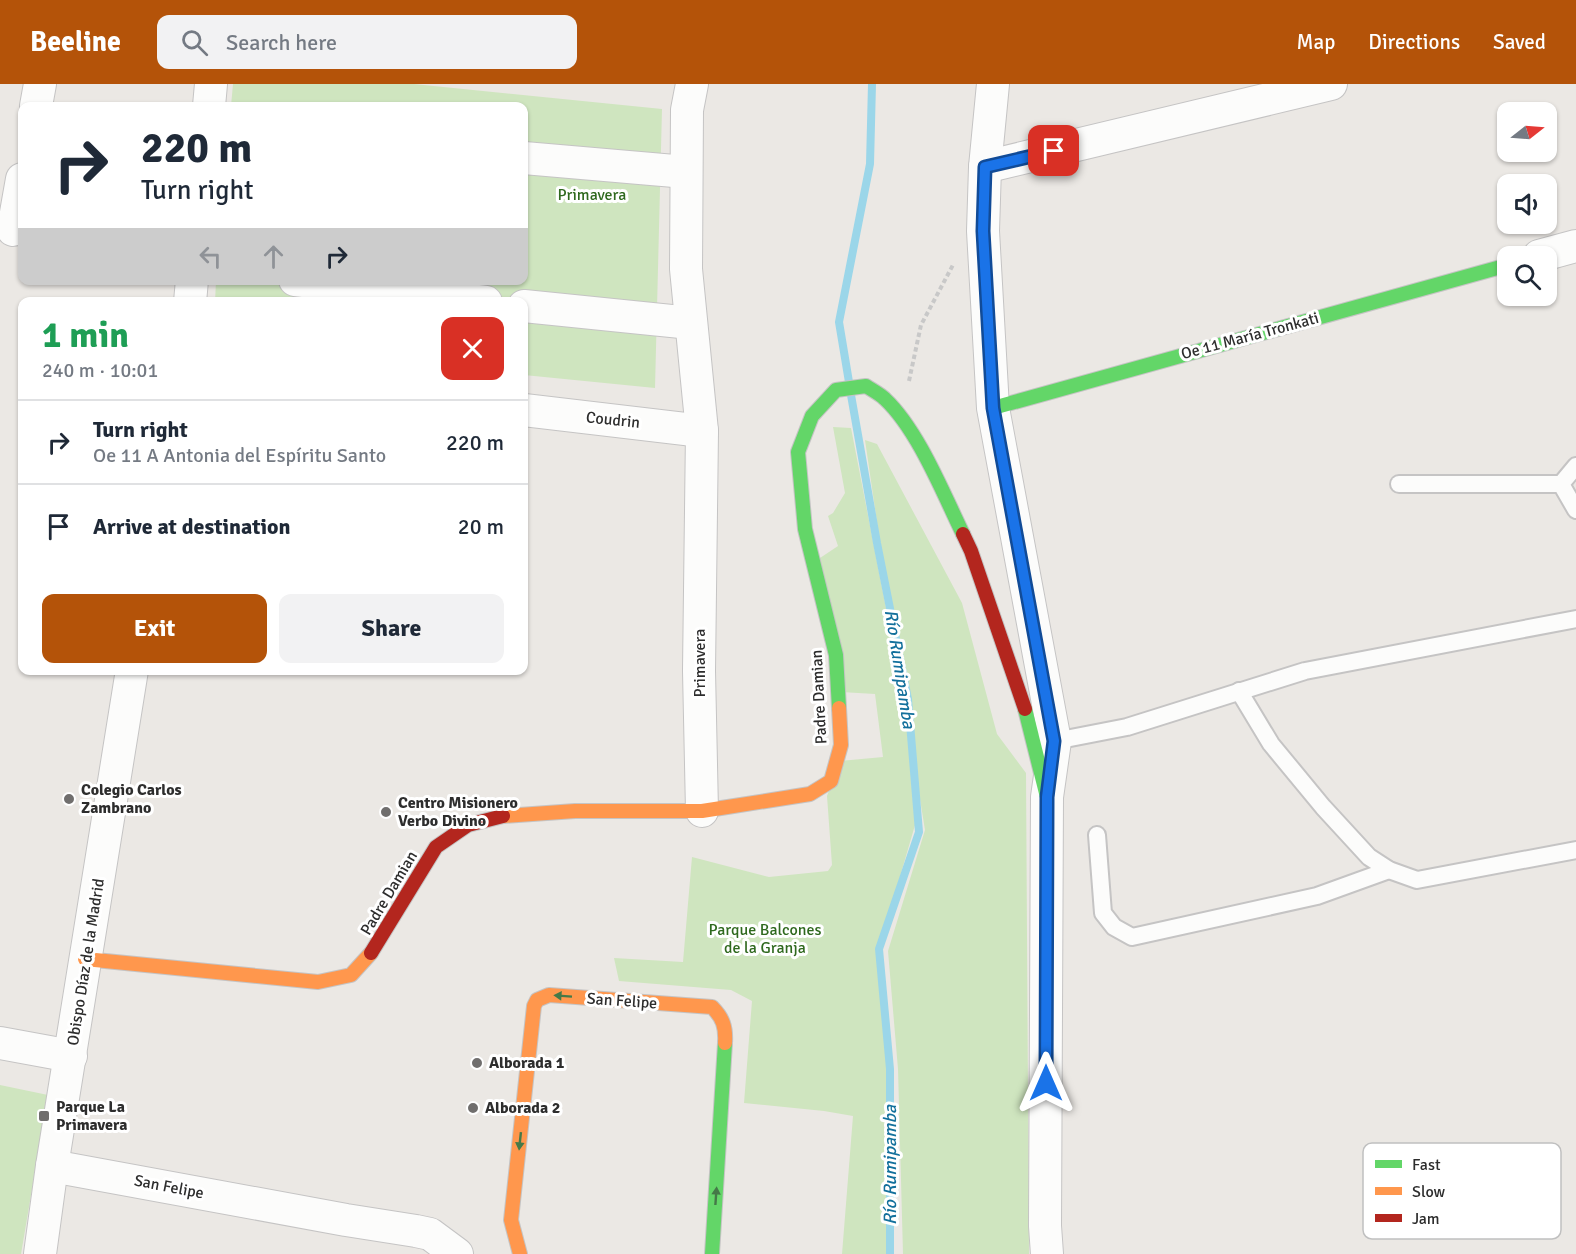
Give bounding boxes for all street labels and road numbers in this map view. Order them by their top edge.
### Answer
street label: Oe 11 María Tronkati [1179,308,1321,364]
street label: Coudrin [585,407,641,433]
street label: Primavera [690,629,710,697]
street label: Padre Damian [807,649,831,745]
street label: Padre Damian [356,847,422,939]
street label: Obispo Díaz de la Madrid [63,877,109,1047]
street label: San Felipe [586,989,658,1013]
street label: San Felipe [132,1170,206,1204]

